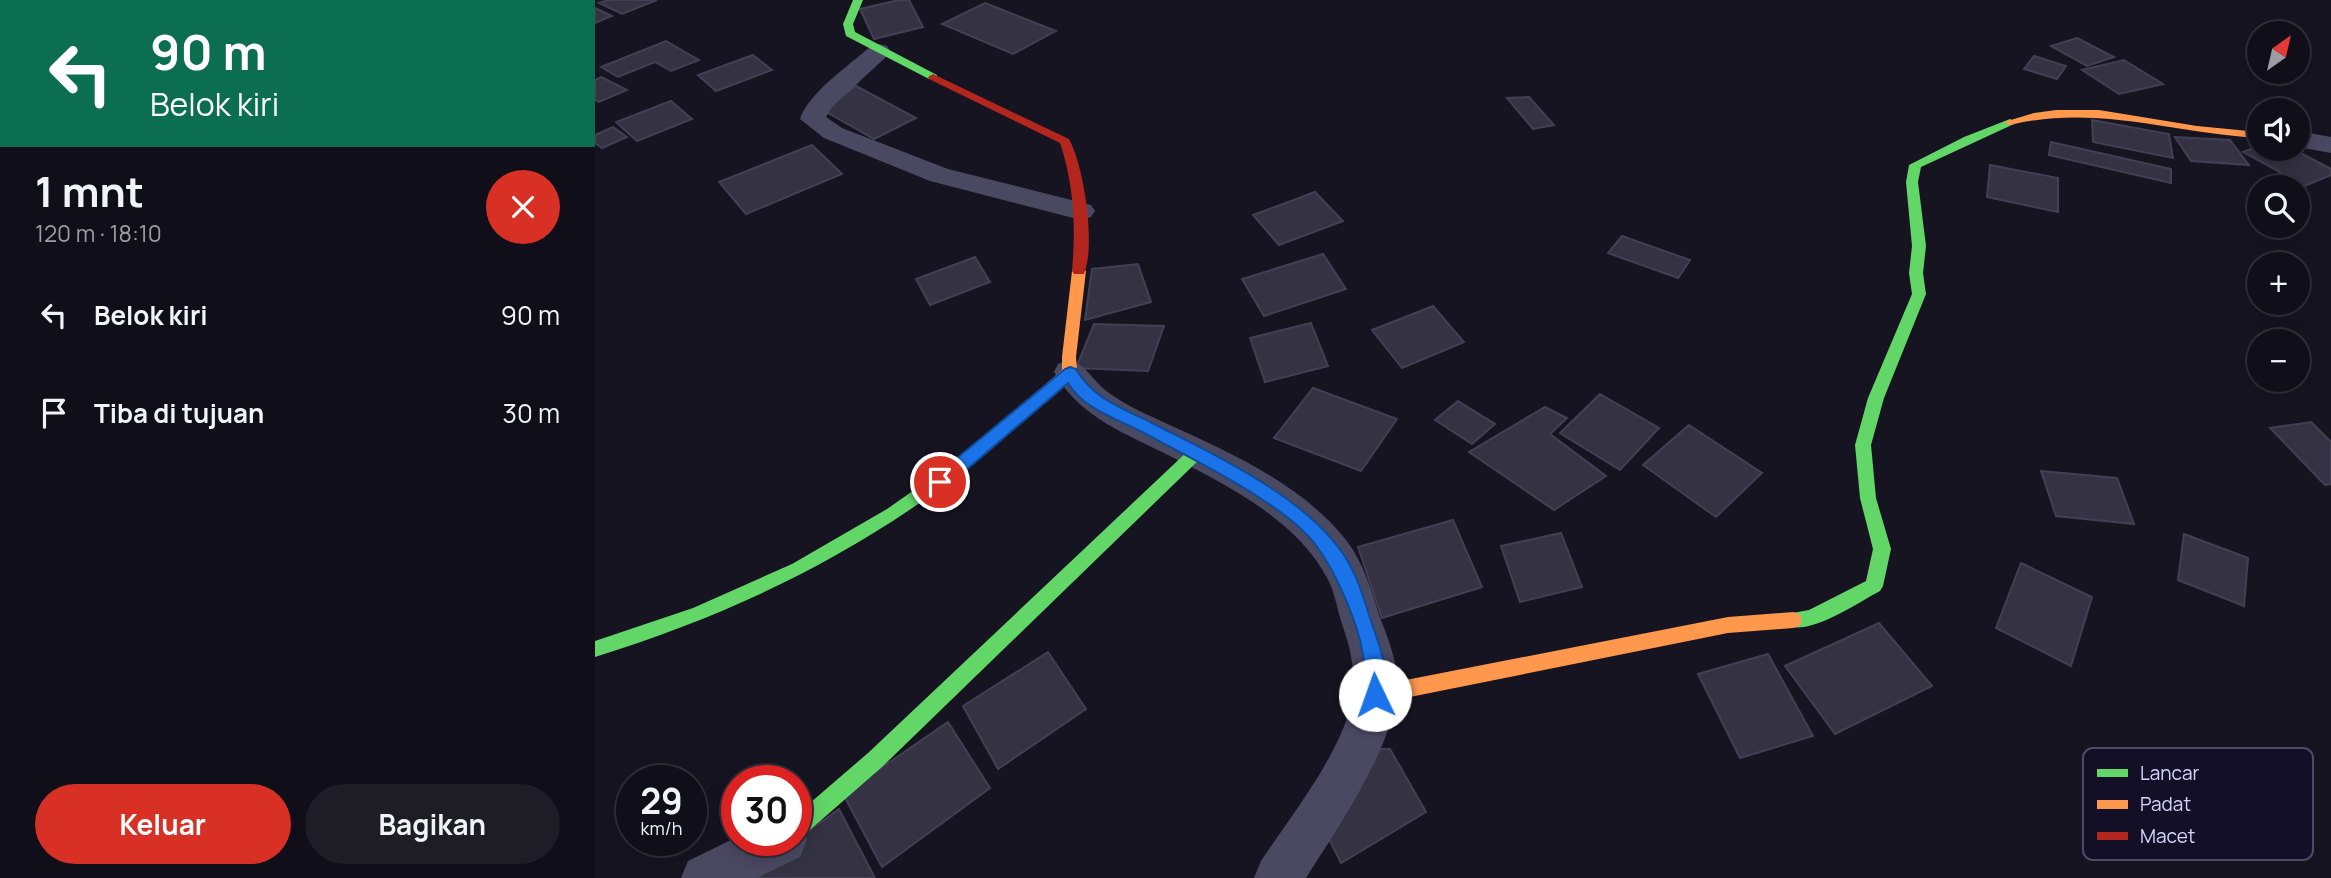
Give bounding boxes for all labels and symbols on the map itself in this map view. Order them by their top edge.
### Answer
north arrow [2247,21,2310,84]
pin [910,452,970,512]
position arrow [1338,658,1412,732]
legend [2083,748,2313,860]
text: Lancar [2140,760,2199,786]
speed limit sign: 30 [721,765,812,856]
text: Padat [2140,791,2191,817]
text: Macet [2140,823,2195,849]

